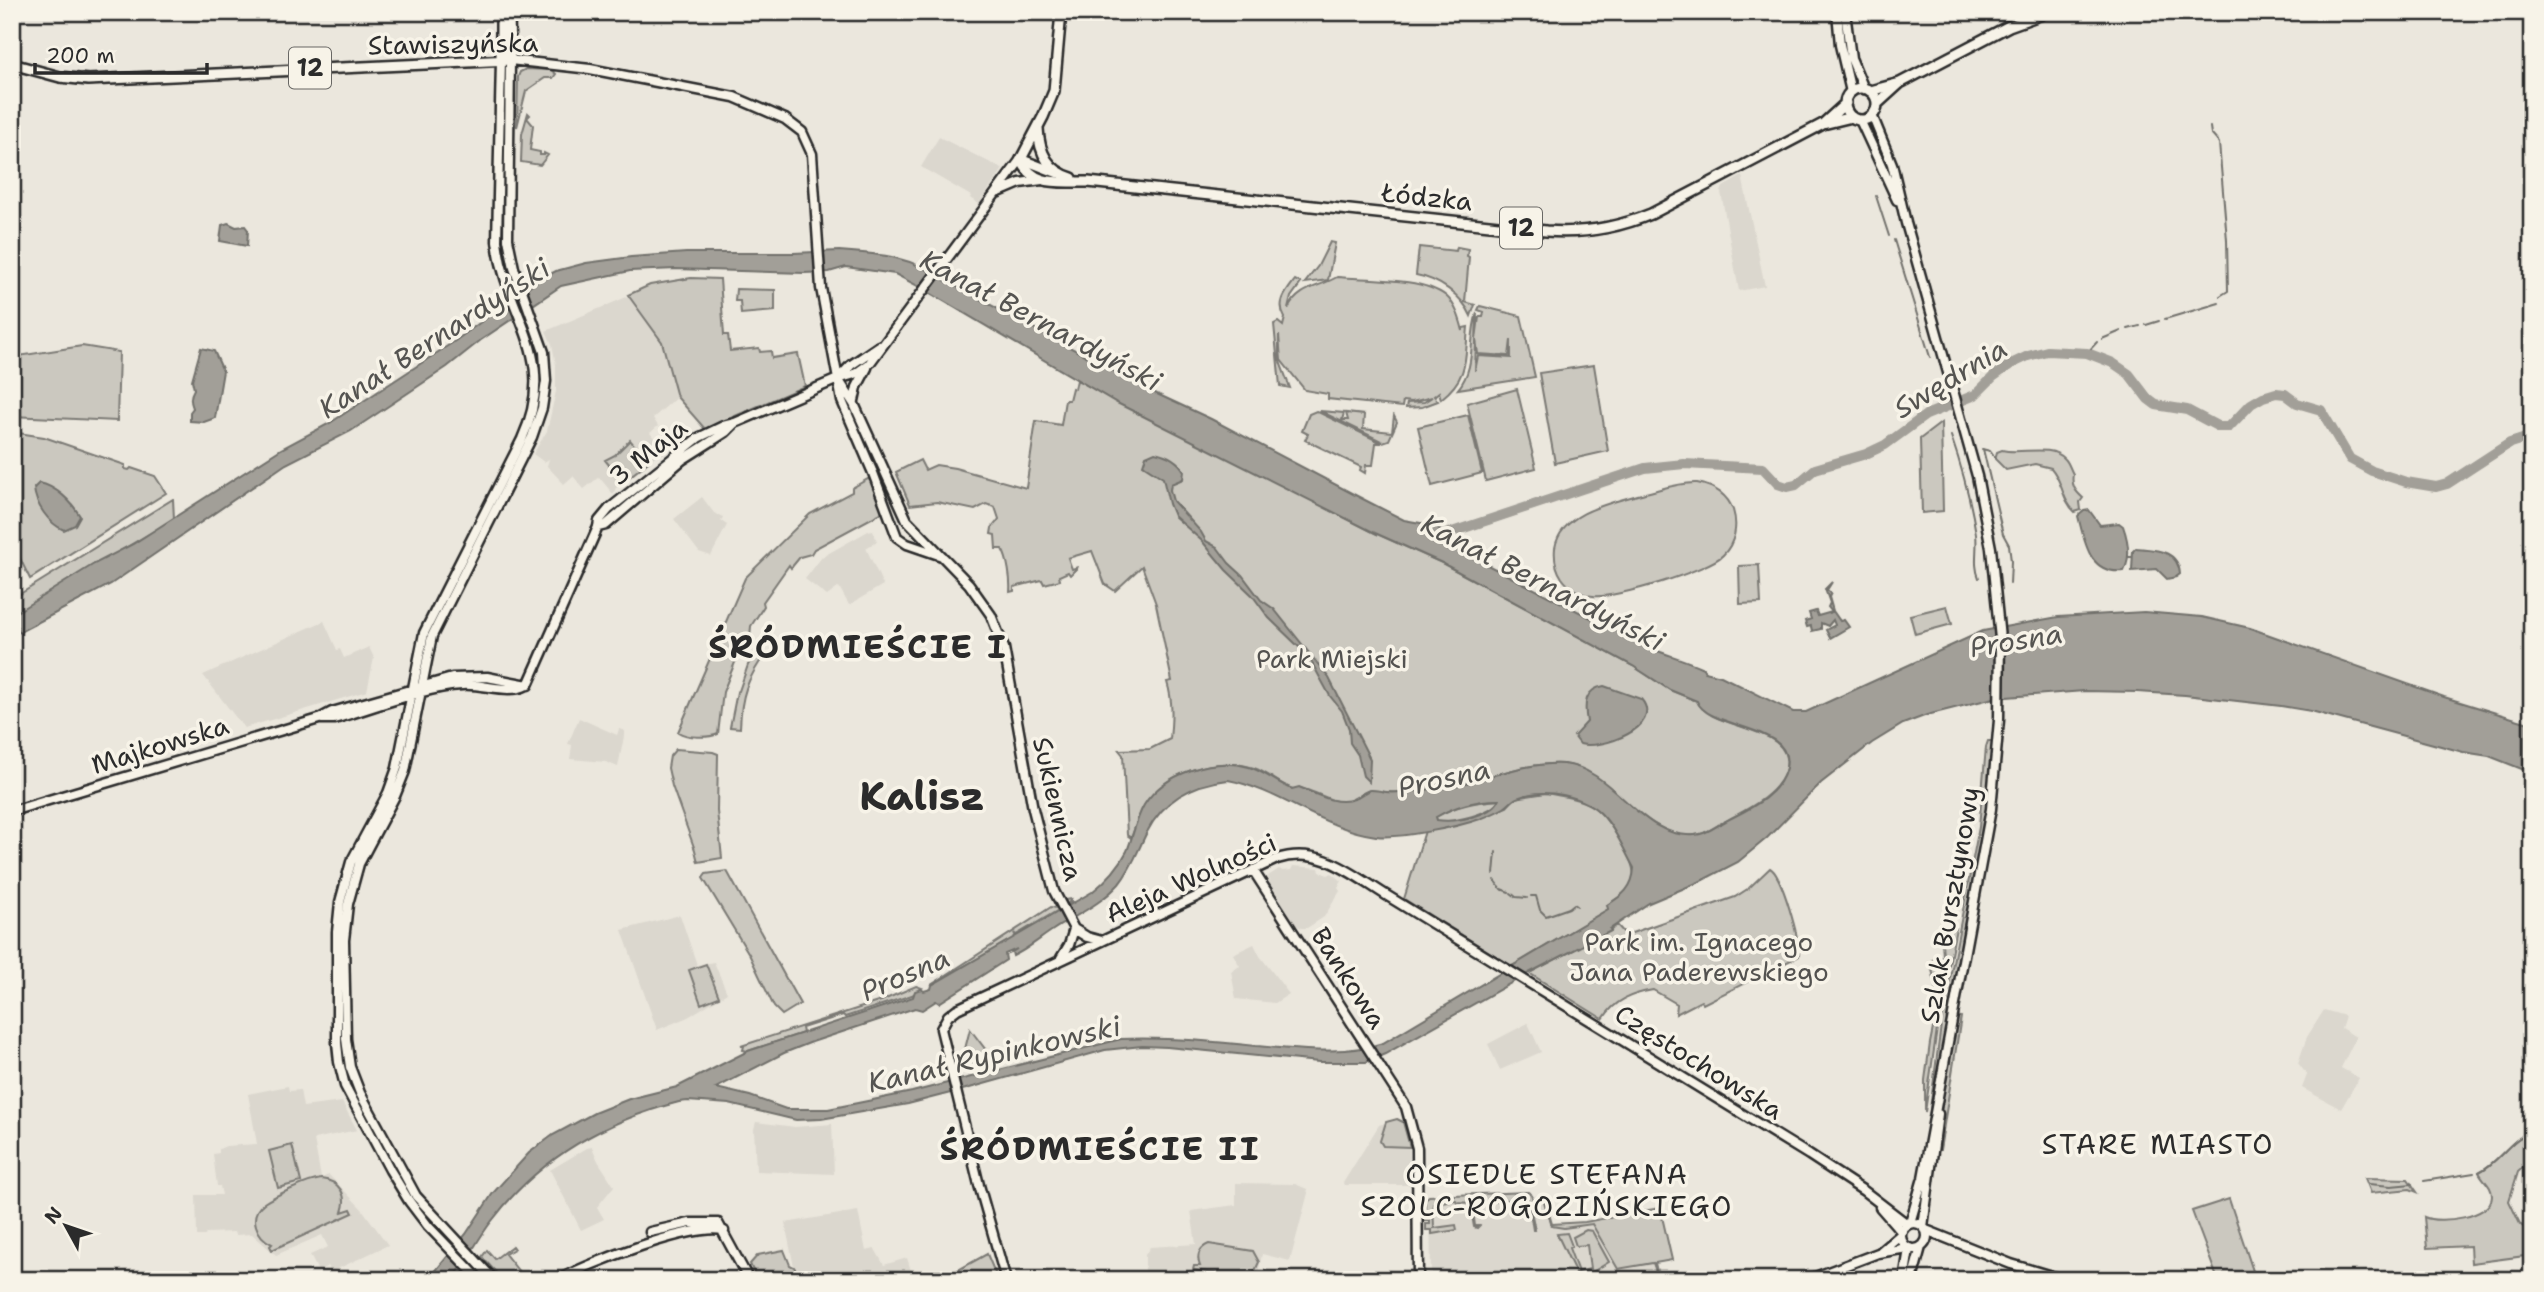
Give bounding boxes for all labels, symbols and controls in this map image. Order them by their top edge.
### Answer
street label: Stawiszyńska [367,25,538,62]
scale bar [35,32,206,76]
text: 200 m [46,42,115,70]
road number: 12 [289,47,331,88]
street label: Łódzka [1379,174,1474,219]
road number: 12 [1500,208,1542,248]
water label: Kanał Bernardyński [914,240,1169,400]
water label: Kanał Bernardyński [311,248,558,427]
water label: Swędrnia [1886,329,2014,427]
street label: 3 Maja [601,410,694,493]
water label: Kanał Bernardyński [1415,504,1672,660]
water label: Prosna [1967,614,2065,666]
district label: ŚRÓDMIEŚCIE I [708,624,1008,669]
park label: Park Miejski [1256,641,1408,676]
street label: Majkowska [87,707,233,782]
street label: Sukiennicza [1025,733,1092,884]
water label: Prosna [1394,750,1494,806]
district label: Kalisz [859,769,985,823]
street label: Szlak Bursztynowy [1911,784,1988,1026]
street label: Aleja Wolności [1100,824,1282,931]
street label: Bankowa [1304,920,1395,1035]
park label: Park im. Ignacego Jana Paderewskiego [1569,924,1829,989]
water label: Prosna [855,938,955,1010]
street label: Częstochowska [1608,996,1790,1127]
water label: Kanał Rypinkowski [864,1006,1125,1102]
district label: STARE MIASTO [2042,1125,2274,1163]
district label: ŚRÓDMIEŚCIE II [939,1126,1261,1171]
district label: OSIEDLE STEFANA SZOLC-ROGOZIŃSKIEGO [1361,1155,1733,1225]
north arrow [32,1190,102,1260]
text: N [39,1202,68,1229]

